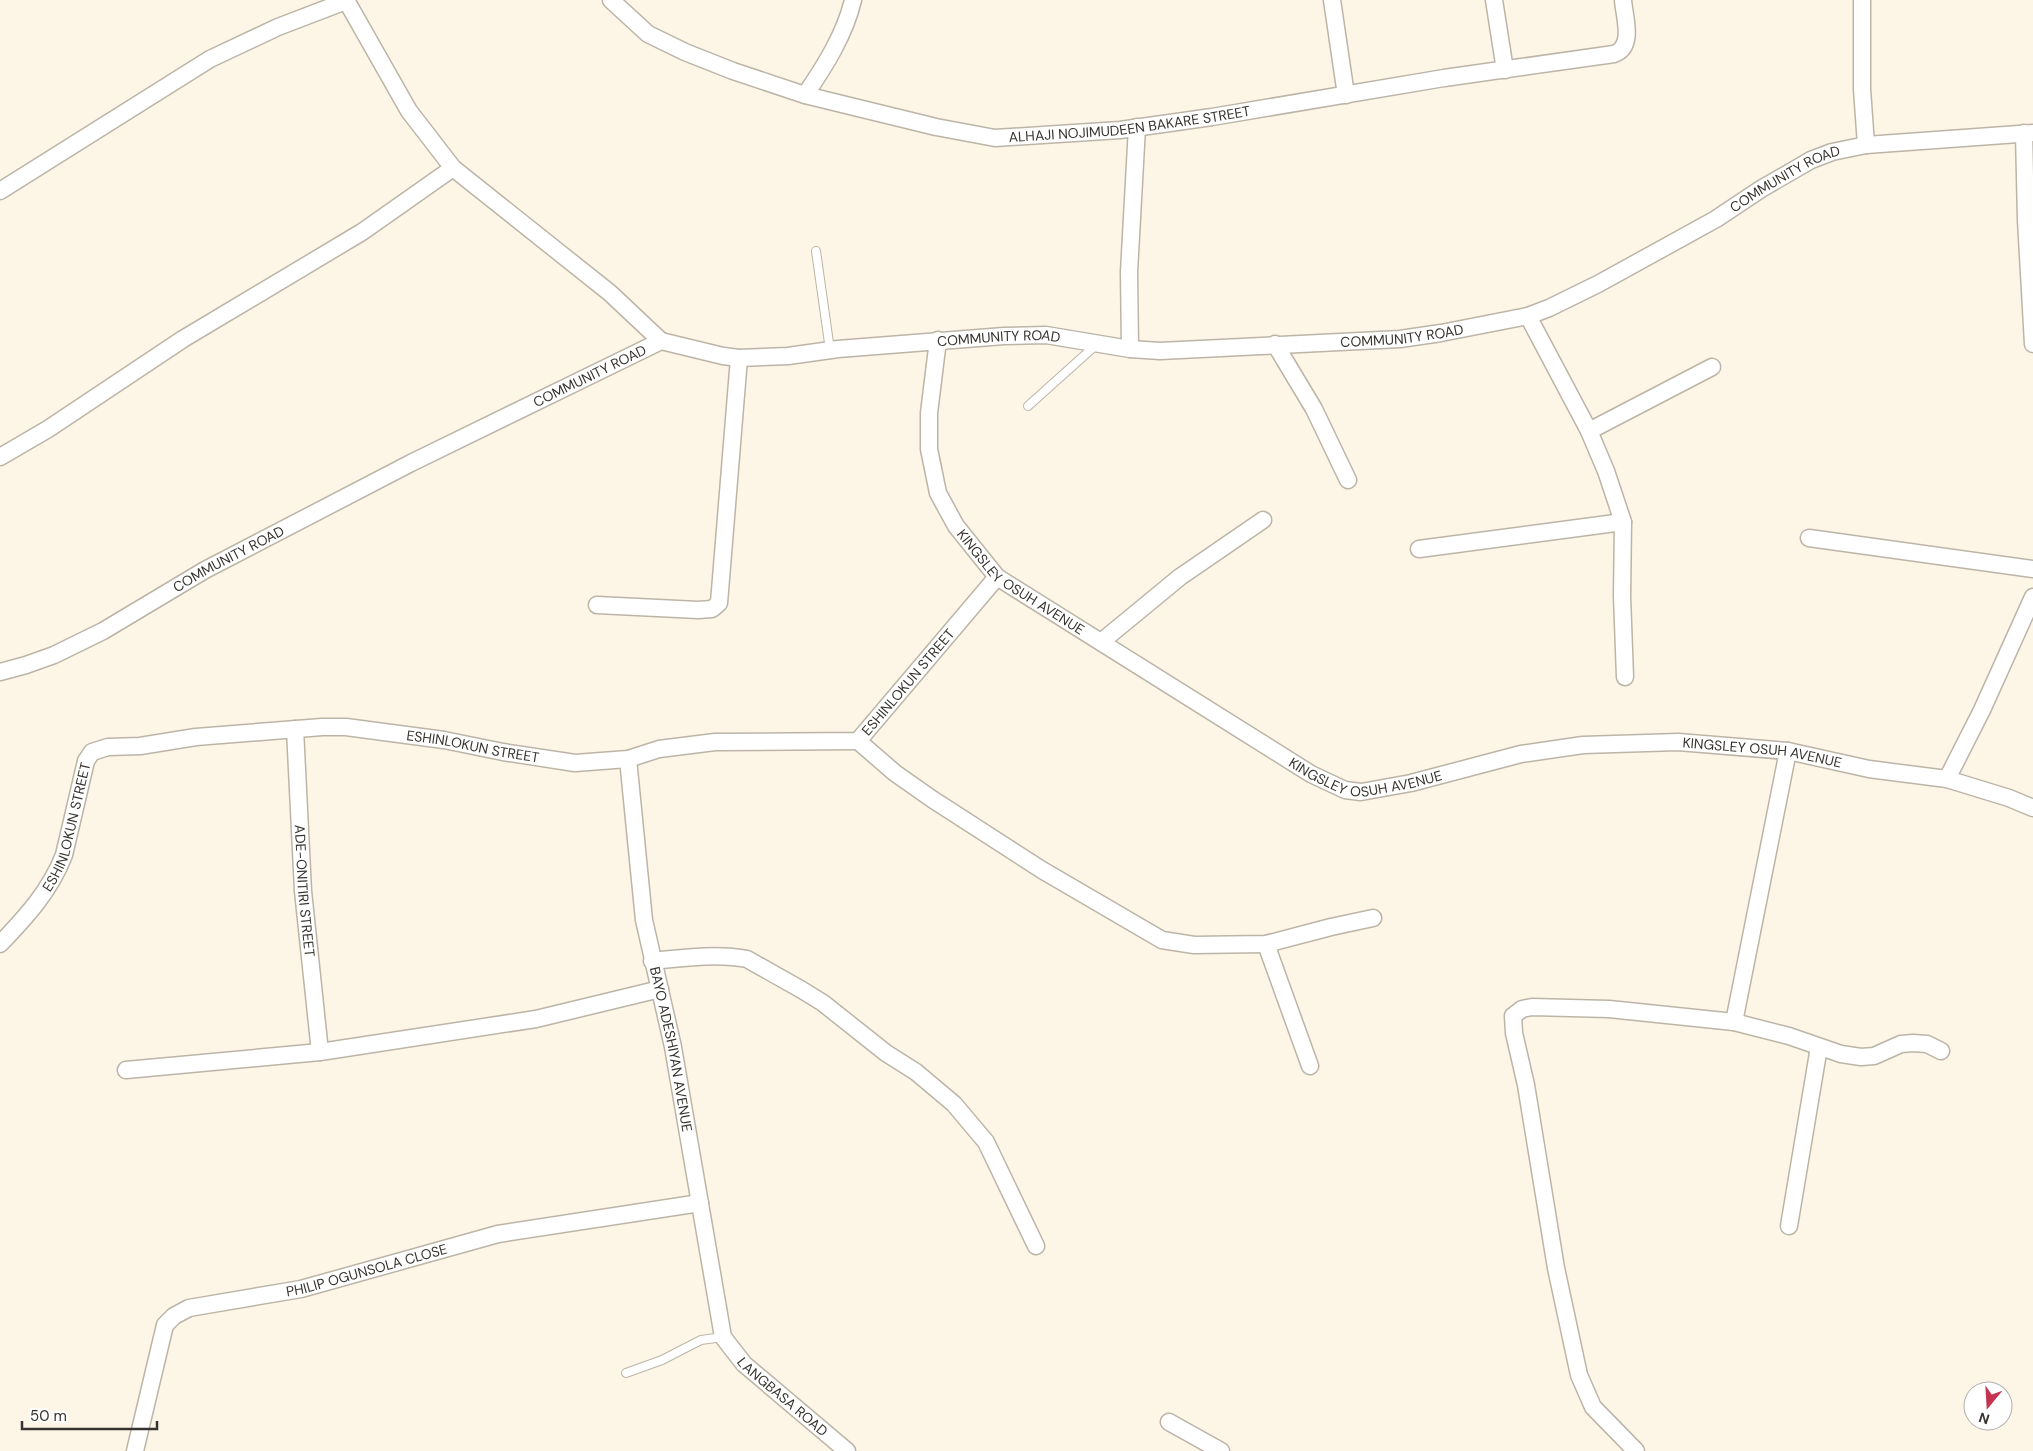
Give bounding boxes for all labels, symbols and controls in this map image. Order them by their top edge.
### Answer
street label: ALHAJI NOJIMUDEEN BAKARE STREET [1008,102,1252,146]
street label: COMMUNITY ROAD [1726,142,1841,216]
street label: COMMUNITY ROAD [1340,320,1465,351]
street label: COMMUNITY ROAD [936,325,1062,350]
street label: COMMUNITY ROAD [530,341,649,411]
street label: COMMUNITY ROAD [170,522,287,596]
street label: KINGSLEY OSUH AVENUE [953,526,1088,639]
street label: ESHINLOKUN STREET [858,625,958,739]
street label: ESHINLOKUN STREET [405,726,541,766]
street label: KINGSLEY OSUH AVENUE [1682,733,1843,772]
street label: KINGSLEY OSUH AVENUE [1286,753,1444,801]
street label: ESHINLOKUN STREET [38,760,94,895]
street label: ADE-ONITIRI STREET [291,824,319,958]
street label: BAYO ADESHIYAN AVENUE [646,965,697,1133]
street label: PHILIP OGUNSOLA CLOSE [285,1240,449,1300]
street label: LANGBASA ROAD [733,1354,832,1440]
north arrow [1963,1381,2013,1431]
scale bar [22,1398,158,1430]
text: 50 m [30,1406,67,1426]
text: N [1976,1408,1992,1429]

